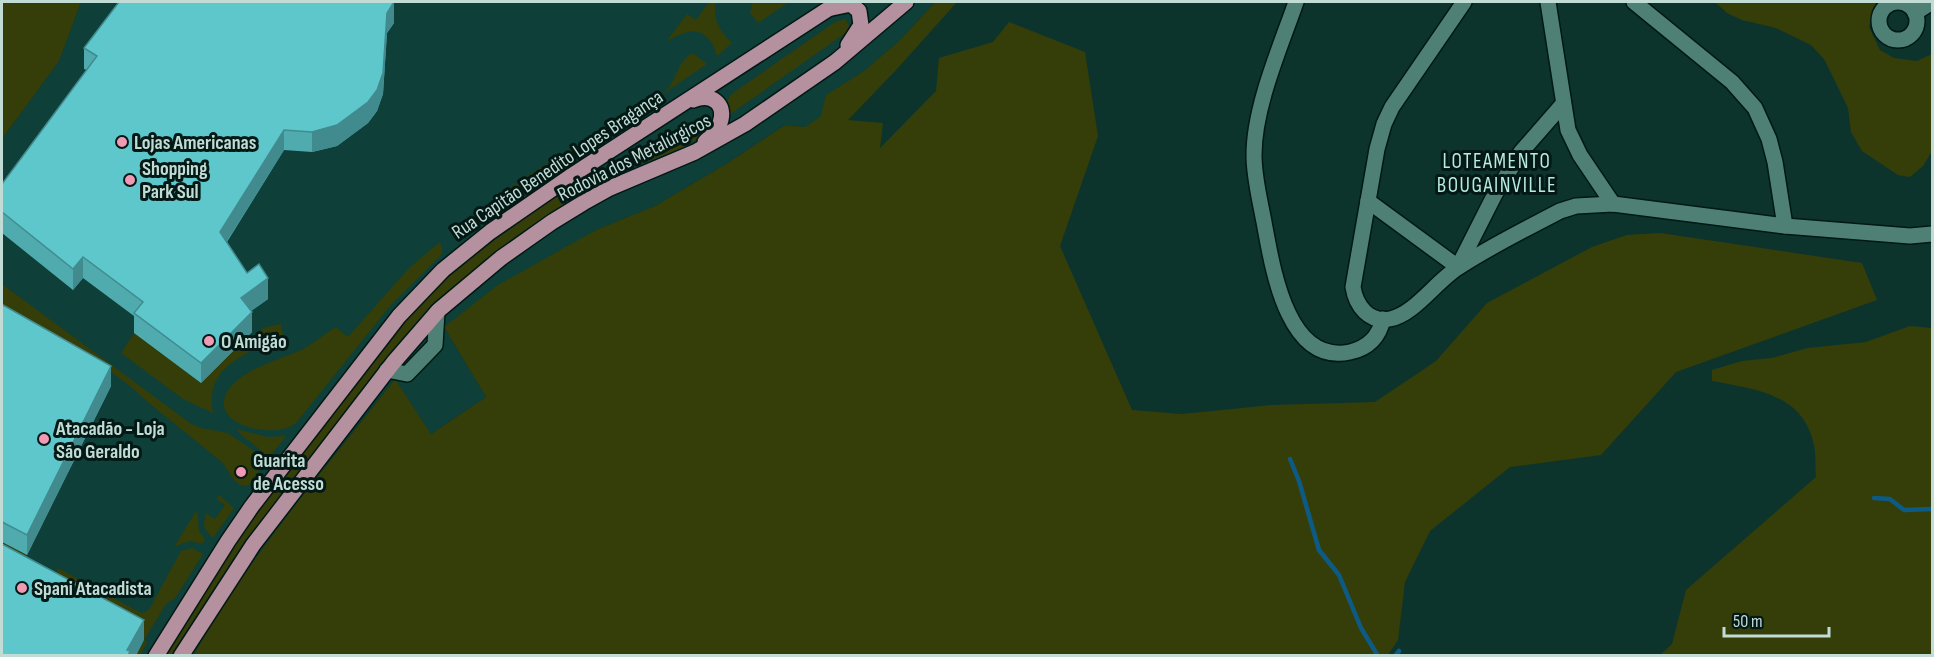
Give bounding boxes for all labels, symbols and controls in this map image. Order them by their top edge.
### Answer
street label: Rua Capitão Benedito Lopes Bragança [447,85,668,244]
street label: Rodovia dos Metalúrgicos [554,109,715,207]
place label: Lojas Americanas [134,131,257,155]
marker: Lojas Americanas [115,135,129,149]
district label: LOTEAMENTO BOUGAINVILLE [1437,149,1557,198]
place label: Shopping Park Sul [142,157,208,204]
marker: Shopping Park Sul [123,173,137,187]
place label: O Amigão [221,330,287,354]
marker: O Amigão [202,334,216,348]
place label: Atacadão - Loja São Geraldo [55,417,165,464]
marker: Atacadão - Loja São Geraldo [37,432,51,446]
place label: Guarita de Acesso [253,449,324,496]
marker: Guarita de Acesso [234,465,248,479]
place label: Spani Atacadista [34,577,152,601]
marker: Spani Atacadista [15,581,29,595]
scale bar [1724,600,1829,638]
text: 50 m [1733,611,1763,632]

